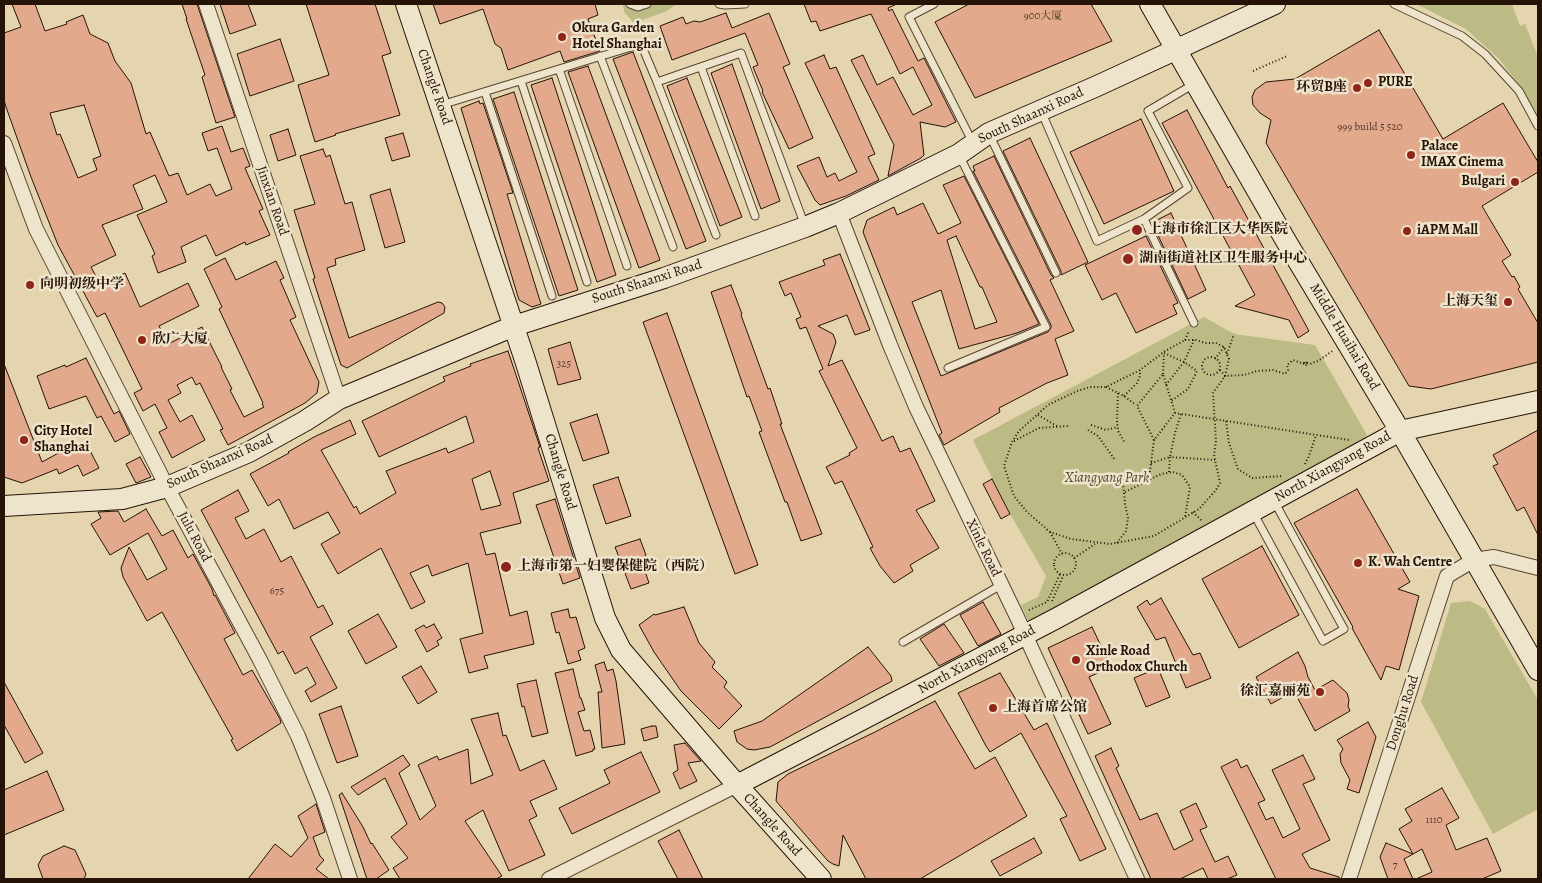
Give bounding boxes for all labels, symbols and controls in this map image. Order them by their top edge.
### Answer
house number: 900大厦 [1024,9,1062,23]
place label: Okura Garden Hotel Shanghai [572,21,662,54]
marker: Okura Garden Hotel Shanghai [556,31,568,43]
street label: Changle Road [413,47,455,127]
place label: PURE [1378,75,1413,91]
marker: PURE [1362,77,1374,89]
place label: 环贸B座 [1296,80,1347,96]
marker: 环贸B座 [1351,82,1363,94]
street label: South Shaanxi Road [976,84,1086,148]
house number: 999 build 5 520 [1337,120,1403,134]
place label: Palace IMAX Cinema [1421,139,1504,172]
marker: Palace IMAX Cinema [1405,149,1417,161]
street label: Jinxian Road [252,164,292,238]
place label: Bulgari [1461,174,1505,190]
marker: Bulgari [1509,176,1521,188]
place label: 上海市徐汇区大华医院 [1148,222,1288,238]
marker: 上海市徐汇区大华医院 [1130,223,1144,237]
place label: iAPM Mall [1417,223,1478,239]
marker: iAPM Mall [1401,225,1413,237]
place label: 湖南街道社区卫生服务中心 [1139,251,1307,267]
marker: 湖南街道社区卫生服务中心 [1121,252,1135,266]
street label: South Shaanxi Road [590,256,704,308]
place label: 向明初级中学 [40,277,124,293]
marker: 向明初级中学 [24,279,36,291]
street label: Middle Huaihai Road [1305,281,1383,393]
place label: 上海天玺 [1442,294,1498,310]
marker: 上海天玺 [1502,296,1514,308]
place label: 欣广大厦 [152,332,208,348]
marker: 欣广大厦 [136,334,148,346]
house number: 325 [557,357,571,371]
place label: City Hotel Shanghai [34,424,92,457]
street label: North Xiangyang Road [1272,428,1394,506]
street label: South Shaanxi Road [164,431,276,493]
street label: Changle Road [540,432,580,512]
marker: City Hotel Shanghai [18,434,30,446]
park label: Xiangyang Park [1065,471,1149,487]
street label: Julu Road [174,509,214,565]
street label: Xinle Road [962,516,1004,580]
place label: K. Wah Centre [1368,555,1452,571]
marker: K. Wah Centre [1352,557,1364,569]
place label: 上海市第一妇婴保健院（西院） [517,559,713,575]
marker: 上海市第一妇婴保健院（西院） [499,560,513,574]
house number: 675 [270,584,284,598]
street label: North Xiangyang Road [915,622,1039,698]
place label: Xinle Road Orthodox Church [1086,644,1188,676]
marker: Xinle Road Orthodox Church [1070,654,1082,666]
street label: Donghu Road [1383,673,1423,753]
place label: 徐汇嘉丽苑 [1240,684,1310,700]
marker: 徐汇嘉丽苑 [1314,686,1326,698]
place label: 上海首席公馆 [1003,700,1087,716]
marker: 上海首席公馆 [987,702,999,714]
street label: Changle Road [739,790,805,860]
house number: 1110 [1425,813,1443,827]
house number: 7 [1393,858,1397,872]

